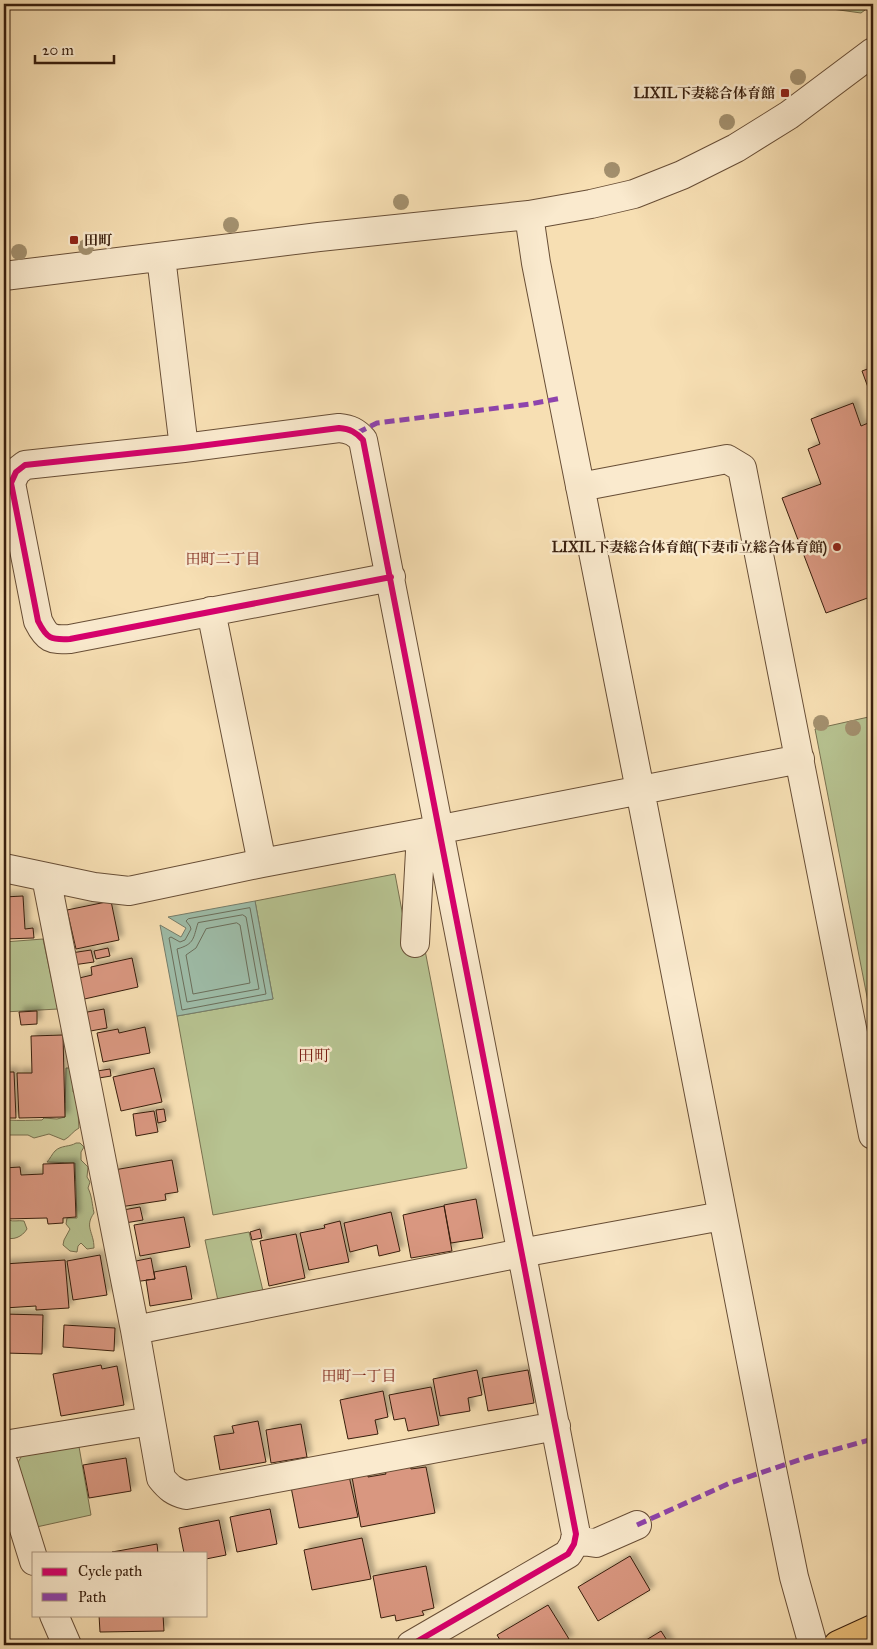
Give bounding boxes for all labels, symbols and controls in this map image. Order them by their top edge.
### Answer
scale bar [35,32,114,64]
text: 20 m [42,41,74,59]
place label: LIXIL下妻総合体育館 [633,85,775,102]
marker: LIXIL下妻総合体育館 [779,87,791,99]
place label: 田町 [84,232,113,249]
marker: 田町 [68,234,80,246]
place label: LIXIL下妻総合体育館(下妻市立総合体育館) [552,539,827,557]
marker: LIXIL下妻総合体育館(下妻市立総合体育館) [831,541,843,553]
district label: 田町二丁目 [185,550,261,568]
district label: 田町 [298,1046,330,1065]
district label: 田町一丁目 [321,1367,397,1385]
legend [32,1552,208,1616]
text: Cycle path [78,1562,143,1580]
text: Path [78,1588,107,1606]

